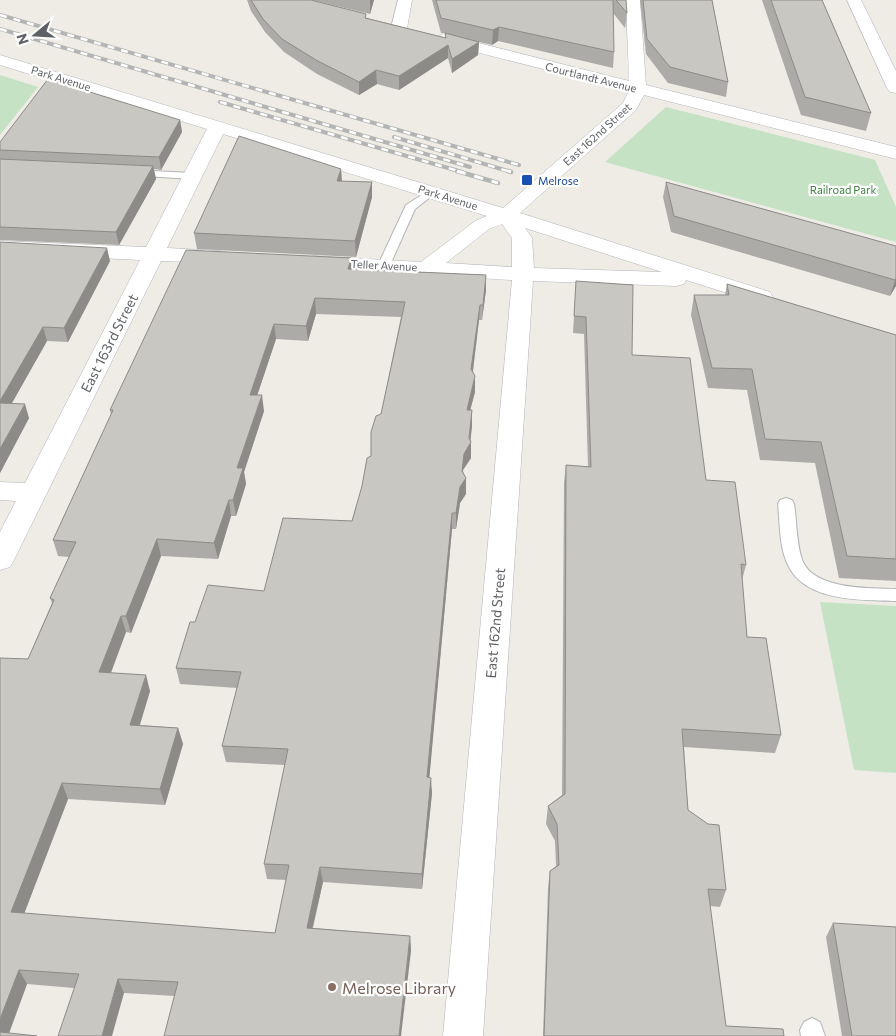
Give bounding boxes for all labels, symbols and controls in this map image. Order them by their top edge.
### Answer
north arrow [10,10,60,60]
text: N [12,32,32,47]
street label: Courtlandt Avenue [544,59,638,95]
street label: Park Avenue [30,63,93,93]
street label: East 162nd Street [560,100,634,168]
marker: Melrose [520,173,534,187]
place label: Melrose [538,174,579,187]
street label: Park Avenue [417,182,480,212]
park label: Railroad Park [810,183,876,196]
street label: Teller Avenue [350,257,418,273]
street label: East 163rd Street [77,291,141,395]
street label: East 162nd Street [482,567,508,679]
place label: Melrose Library [342,978,456,997]
marker: Melrose Library [326,981,338,993]

